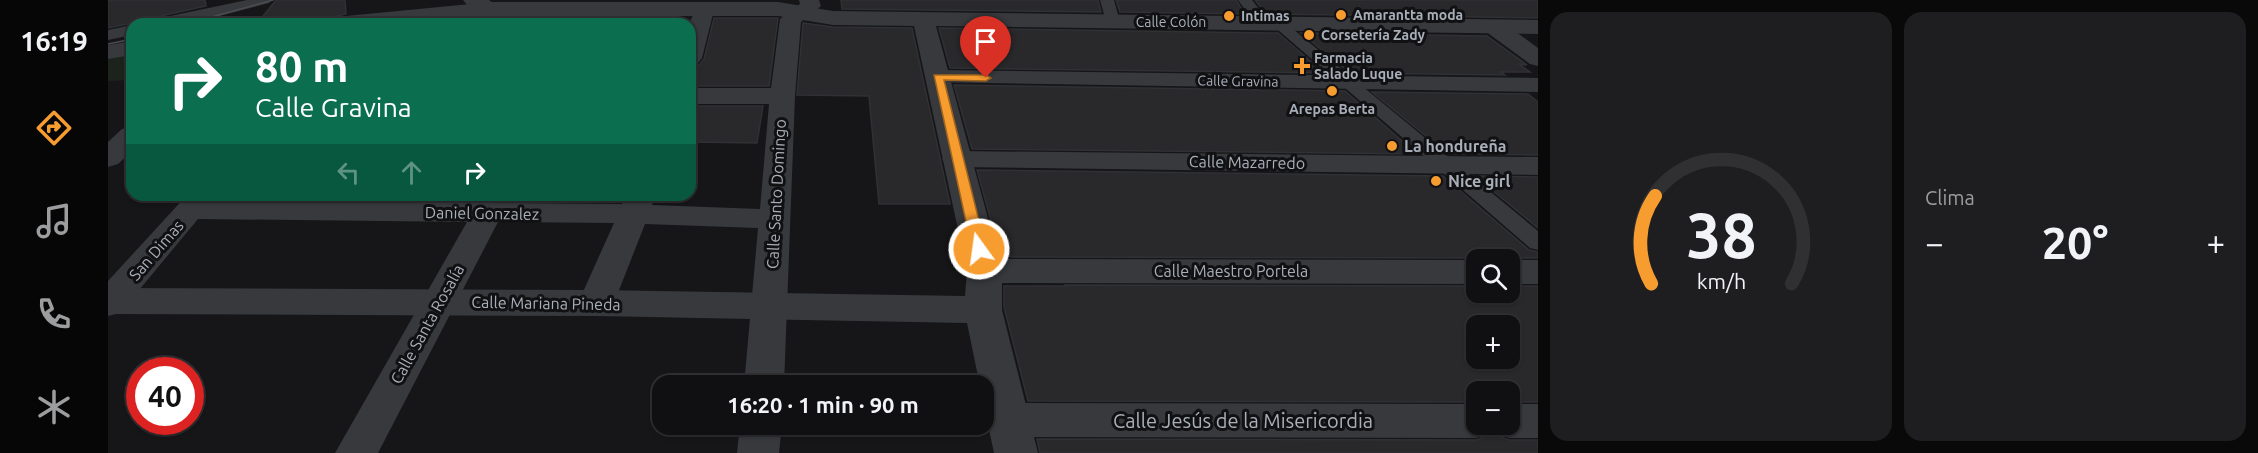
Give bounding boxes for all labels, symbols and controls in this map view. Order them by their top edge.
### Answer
place label: Amarantta moda [1353,7,1463,23]
place label: Intimas [1241,8,1290,24]
marker: Amarantta moda [1334,8,1348,22]
marker: Intimas [1222,9,1236,23]
street label: Calle Colón [1136,14,1206,30]
pin [960,16,1011,78]
icon: arrive [969,25,1002,58]
text: 16:19 [20,26,88,56]
place label: Corsetería Zady [1321,27,1426,43]
marker: Corsetería Zady [1302,28,1316,42]
icon: right [156,42,234,120]
text: 80 m [255,43,349,90]
place label: Farmacia Salado Luque [1314,50,1402,82]
marker: Farmacia Salado Luque [1295,59,1309,73]
street label: Calle Gravina [1197,72,1279,90]
marker: Arepas Berta [1325,84,1339,98]
text: Calle Gravina [255,92,412,122]
place label: Arepas Berta [1289,101,1375,117]
icon: directions [33,107,75,149]
street label: Calle Santo Domingo [763,119,789,269]
place label: La hondureña [1404,137,1506,155]
marker: La hondureña [1385,139,1399,153]
street label: Calle Mazarredo [1189,152,1305,172]
icon: left [332,156,365,189]
icon: ahead [395,156,428,189]
icon: right [458,156,491,189]
place label: Nice girl [1448,172,1510,190]
marker: Nice girl [1429,174,1443,188]
text: Clima [1925,186,1975,209]
icon: music [33,200,75,242]
text: 38 [1686,200,1756,270]
street label: Daniel Gonzalez [425,203,539,223]
street label: San Dimas [125,216,187,284]
position arrow [947,217,1011,281]
text: 20° [2042,217,2108,268]
text: − [1925,224,1944,261]
text: + [2206,224,2225,261]
map controls [1466,249,1520,435]
button: search [1466,249,1520,303]
street label: Calle Santa Rosalía [387,261,467,387]
street label: Calle Maestro Portela [1154,262,1308,280]
text: km/h [1696,269,1746,293]
icon: phone [33,293,75,335]
street label: Calle Mariana Pineda [471,293,621,313]
button: + [1466,315,1520,369]
speed limit sign: 40 [126,357,204,435]
button: − [1466,381,1520,435]
icon: climate [33,386,75,428]
text: 16:20 · 1 min · 90 m [727,392,919,417]
street label: Calle Jesús de la Misericordia [1113,409,1373,432]

